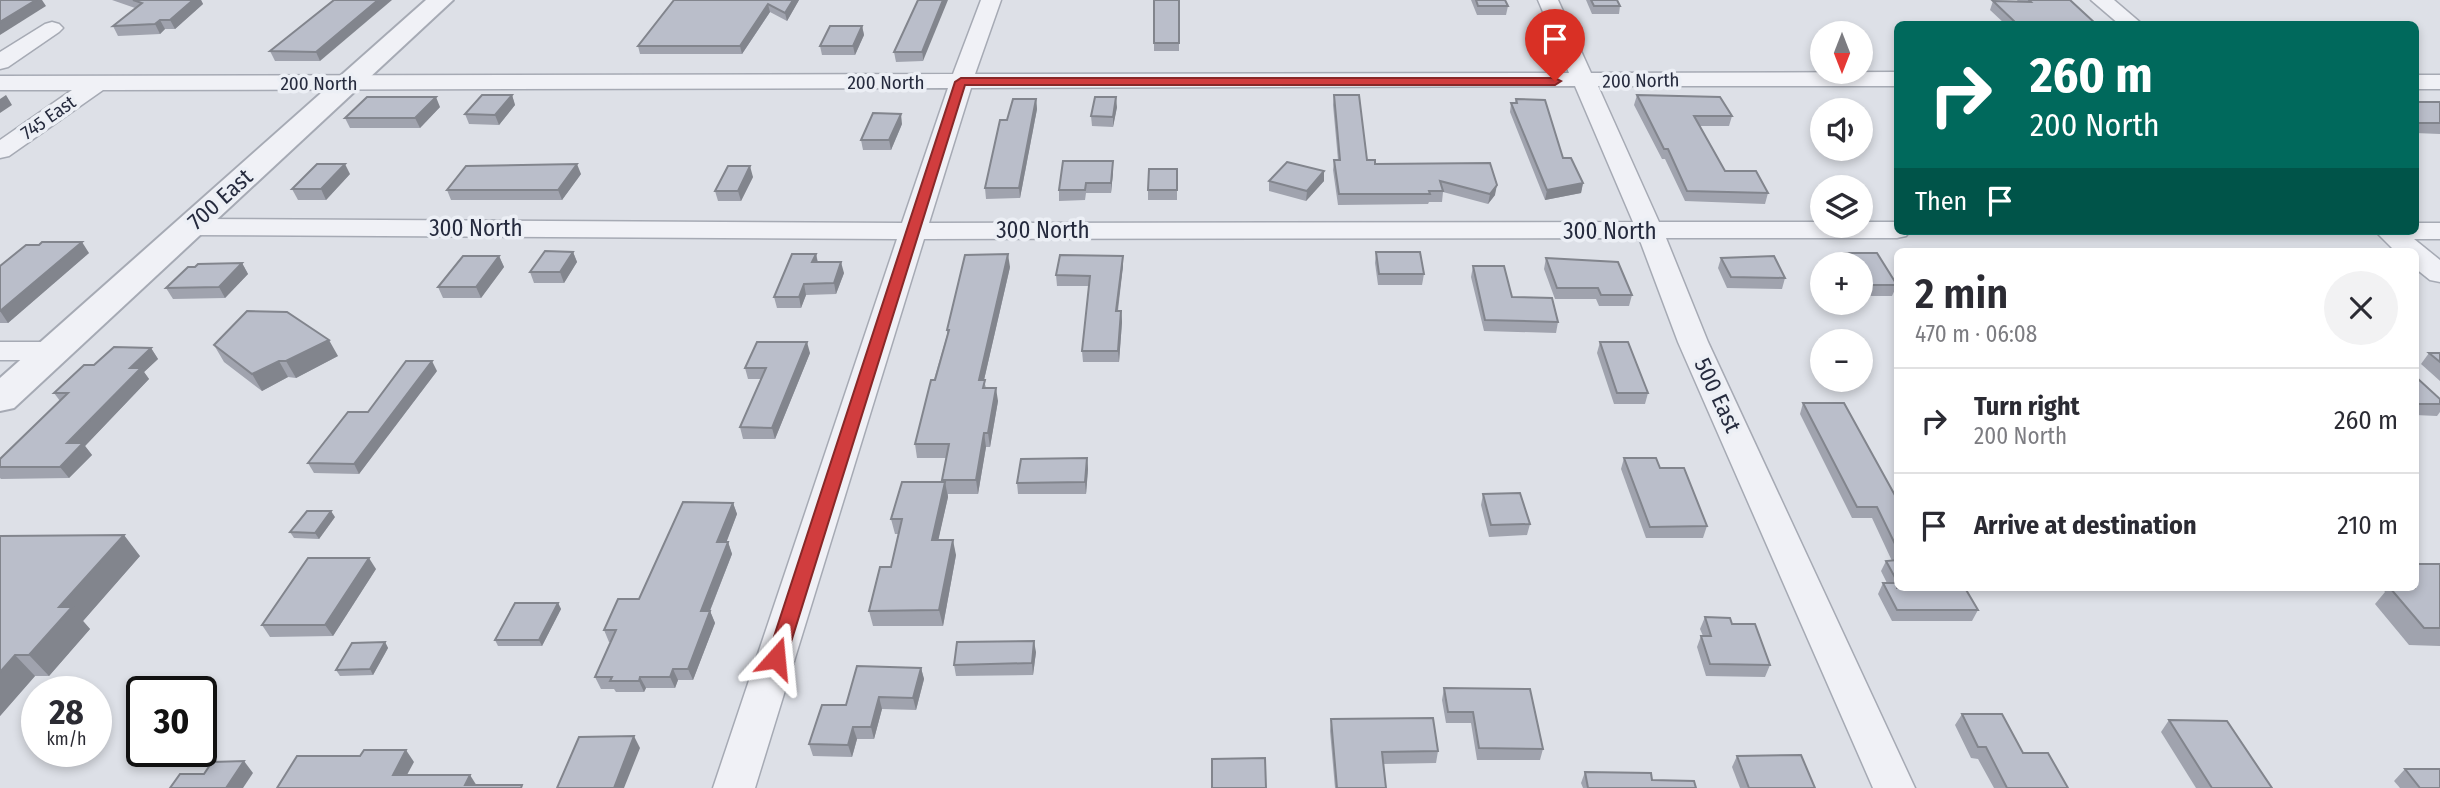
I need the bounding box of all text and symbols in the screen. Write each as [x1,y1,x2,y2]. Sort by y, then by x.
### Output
pin [1525,9,1585,81]
icon: arrive [1536,20,1574,58]
north arrow [1810,21,1872,84]
map controls [1810,21,1873,392]
text: 260 m [2030,46,2153,105]
icon: right [1915,49,2006,140]
street label: 200 North [1602,68,1680,93]
street label: 200 North [847,71,925,94]
street label: 200 North [280,72,358,95]
street label: 745 East [17,90,81,144]
button: sound [1810,98,1873,161]
text: 200 North [2030,106,2160,144]
street label: 700 East [182,162,258,235]
button: layers [1810,175,1873,238]
icon: arrive [1981,182,2019,220]
text: Then [1915,186,1967,217]
street label: 300 North [429,214,523,242]
street label: 300 North [996,216,1090,244]
street label: 300 North [1563,217,1657,245]
button: + [1810,252,1873,315]
text: 2 min [1915,269,2008,319]
button: close [2324,271,2398,345]
text: 470 m · 06:08 [1915,320,2037,348]
button: − [1810,329,1873,392]
street label: 500 East [1689,353,1748,437]
text: Turn right [1974,391,2080,422]
icon: right [1915,402,1953,440]
text: 260 m [2334,405,2398,436]
text: 200 North [1974,422,2067,450]
icon: arrive [1915,507,1953,545]
text: Arrive at destination [1974,510,2197,541]
text: 210 m [2337,510,2398,541]
position arrow [739,621,813,695]
speed limit sign: 30 [126,676,217,767]
text: 28 [49,691,84,733]
text: km/h [46,728,87,750]

